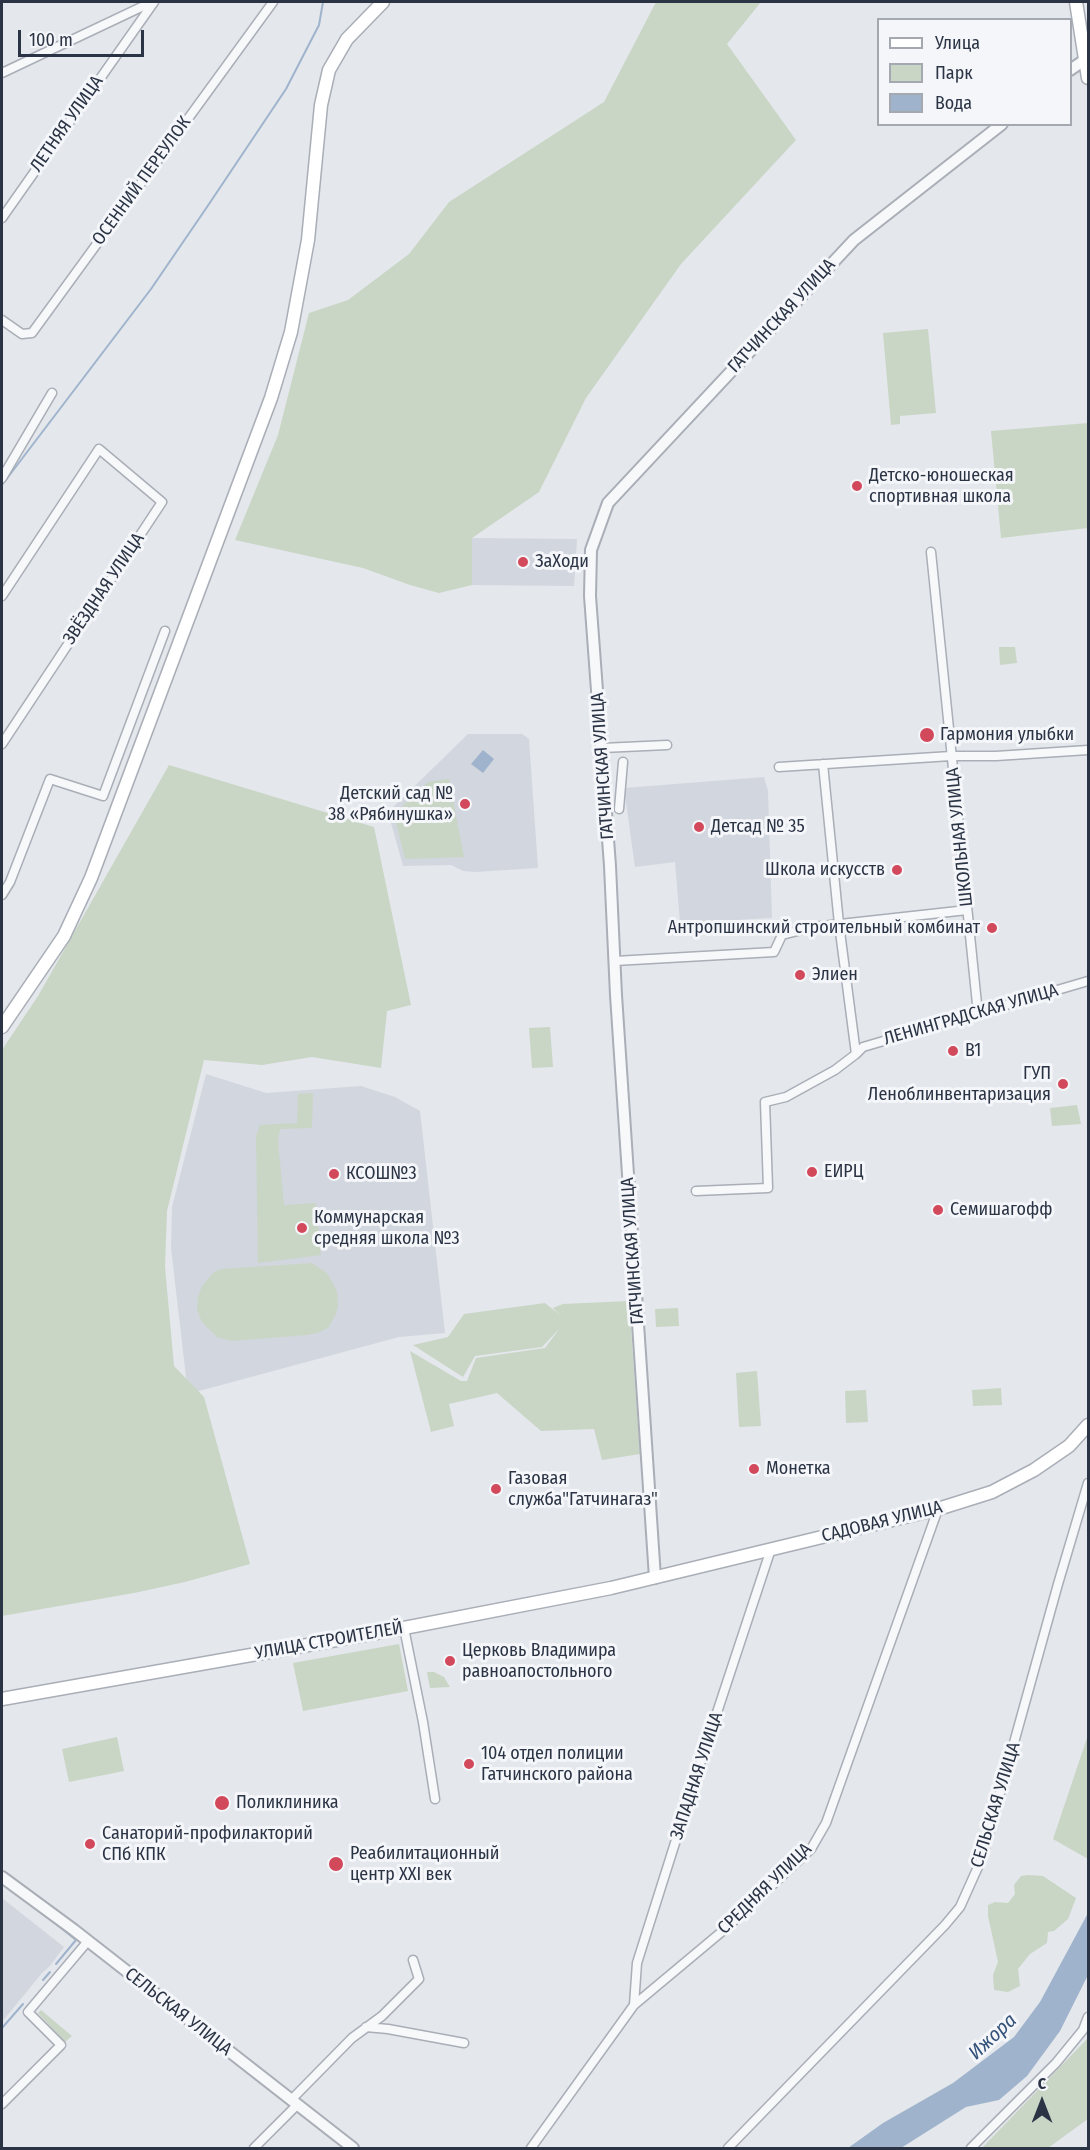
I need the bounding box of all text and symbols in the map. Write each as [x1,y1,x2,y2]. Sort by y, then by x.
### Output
scale bar [21,18,147,56]
legend [877,18,1072,126]
text: 100 m [29,29,73,51]
text: Улица [935,32,980,54]
text: Парк [935,62,973,84]
street label: ЛЕТНЯЯ УЛИЦА [26,72,108,176]
text: Вода [935,92,972,114]
street label: ОСЕННИЙ ПЕРЕУЛОК [88,112,196,250]
street label: ГАТЧИНСКАЯ УЛИЦА [724,255,840,377]
place label: Детско-юношеская спортивная школа [869,465,1014,508]
marker: Детско-юношеская спортивная школа [850,479,864,493]
street label: ЗВЁЗДНАЯ УЛИЦА [59,529,149,649]
place label: ЗаХоди [535,551,589,573]
marker: ЗаХоди [516,555,530,569]
street label: ГАТЧИНСКАЯ УЛИЦА [587,692,619,840]
place label: Гармония улыбки [940,724,1074,746]
marker: Гармония улыбки [918,726,936,744]
street label: ШКОЛЬНАЯ УЛИЦА [942,766,978,908]
place label: Детский сад № 38 «Рябинушка» [328,783,453,826]
marker: Детский сад № 38 «Рябинушка» [458,797,472,811]
place label: Детсад № 35 [711,816,805,838]
marker: Детсад № 35 [692,820,706,834]
place label: Школа искусств [765,859,885,881]
marker: Школа искусств [890,863,904,877]
place label: Антропшинский строительный комбинат [668,917,980,939]
marker: Антропшинский строительный комбинат [985,921,999,935]
place label: Элиен [812,964,858,986]
marker: Элиен [793,968,807,982]
street label: ЛЕНИНГРАДСКАЯ УЛИЦА [881,980,1061,1050]
place label: B1 [965,1040,981,1062]
marker: B1 [946,1044,960,1058]
place label: ГУП Леноблинвентаризация [868,1063,1051,1106]
marker: ГУП Леноблинвентаризация [1056,1077,1070,1091]
place label: ЕИРЦ [824,1161,864,1183]
place label: КСОШ№3 [346,1163,417,1185]
marker: ЕИРЦ [805,1165,819,1179]
marker: КСОШ№3 [327,1167,341,1181]
street label: ГАТЧИНСКАЯ УЛИЦА [617,1177,649,1325]
place label: Семишагофф [950,1199,1052,1221]
marker: Семишагофф [931,1203,945,1217]
place label: Коммунарская средняя школа №3 [314,1207,460,1250]
marker: Коммунарская средняя школа №3 [295,1221,309,1235]
place label: Монетка [766,1458,831,1480]
marker: Монетка [747,1462,761,1476]
place label: Газовая служба"Гатчинагаз" [508,1468,658,1510]
marker: Газовая служба"Гатчинагаз" [489,1482,503,1496]
street label: САДОВАЯ УЛИЦА [819,1497,945,1547]
street label: УЛИЦА СТРОИТЕЛЕЙ [253,1617,405,1665]
place label: Церковь Владимира равноапостольного [462,1640,616,1682]
marker: Церковь Владимира равноапостольного [443,1654,457,1668]
street label: ЗАПАДНАЯ УЛИЦА [666,1709,728,1843]
street label: СЕЛЬСКАЯ УЛИЦА [967,1740,1025,1870]
place label: 104 отдел полиции Гатчинского района [481,1743,633,1786]
marker: 104 отдел полиции Гатчинского района [462,1757,476,1771]
place label: Поликлиника [236,1792,339,1814]
marker: Поликлиника [213,1794,231,1812]
place label: Санаторий-профилакторий СПб КПК [102,1823,313,1866]
marker: Санаторий-профилакторий СПб КПК [83,1837,97,1851]
street label: СРЕДНЯЯ УЛИЦА [714,1839,816,1939]
place label: Реабилитационный центр ХХI век [350,1843,499,1886]
marker: Реабилитационный центр ХХI век [327,1855,345,1873]
street label: СЕЛЬСКАЯ УЛИЦА [120,1963,236,2061]
water label: Ижора [964,2009,1022,2065]
north arrow [1012,2072,1072,2132]
text: С [1038,2074,1046,2093]

